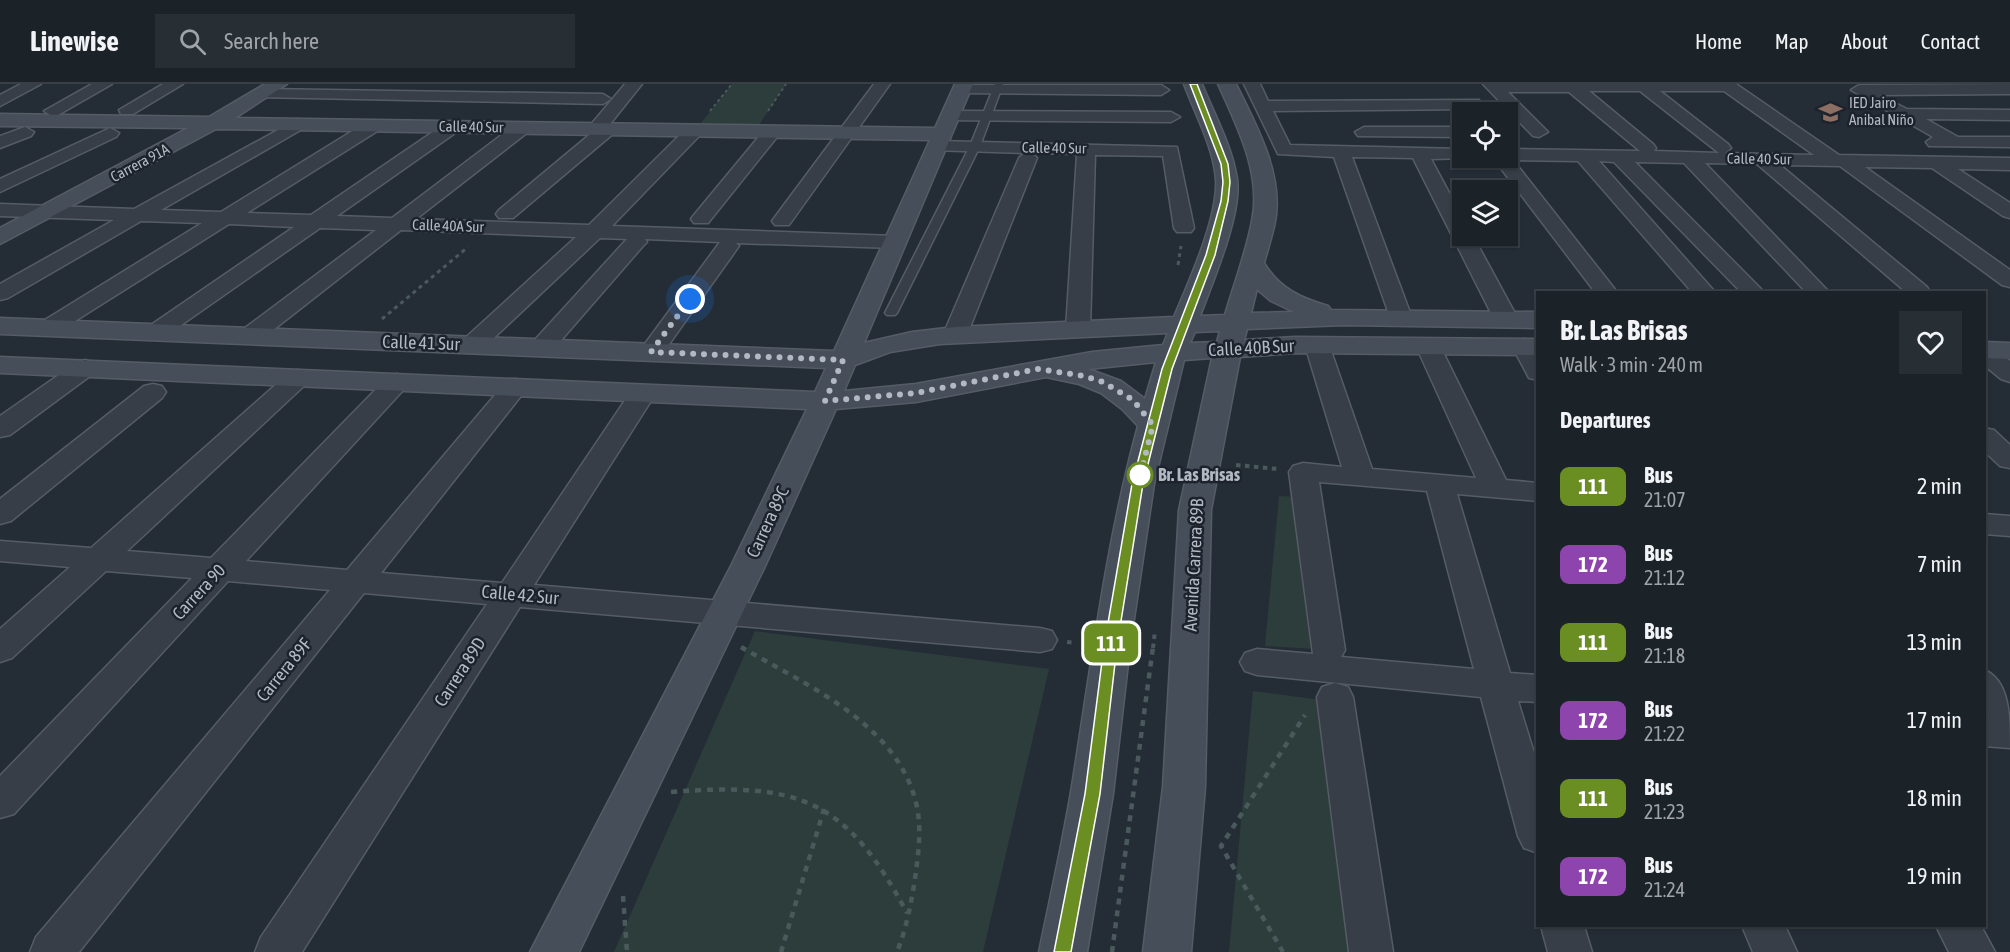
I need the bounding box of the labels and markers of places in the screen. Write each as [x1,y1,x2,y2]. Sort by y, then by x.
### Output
place label: IED Jairo Anibal Niño [1849,94,1914,128]
school or university icon: IED Jairo Anibal Niño [1818,99,1844,125]
marker: Br. Las Brisas [1127,462,1153,488]
place label: Br. Las Brisas [1158,464,1241,485]

